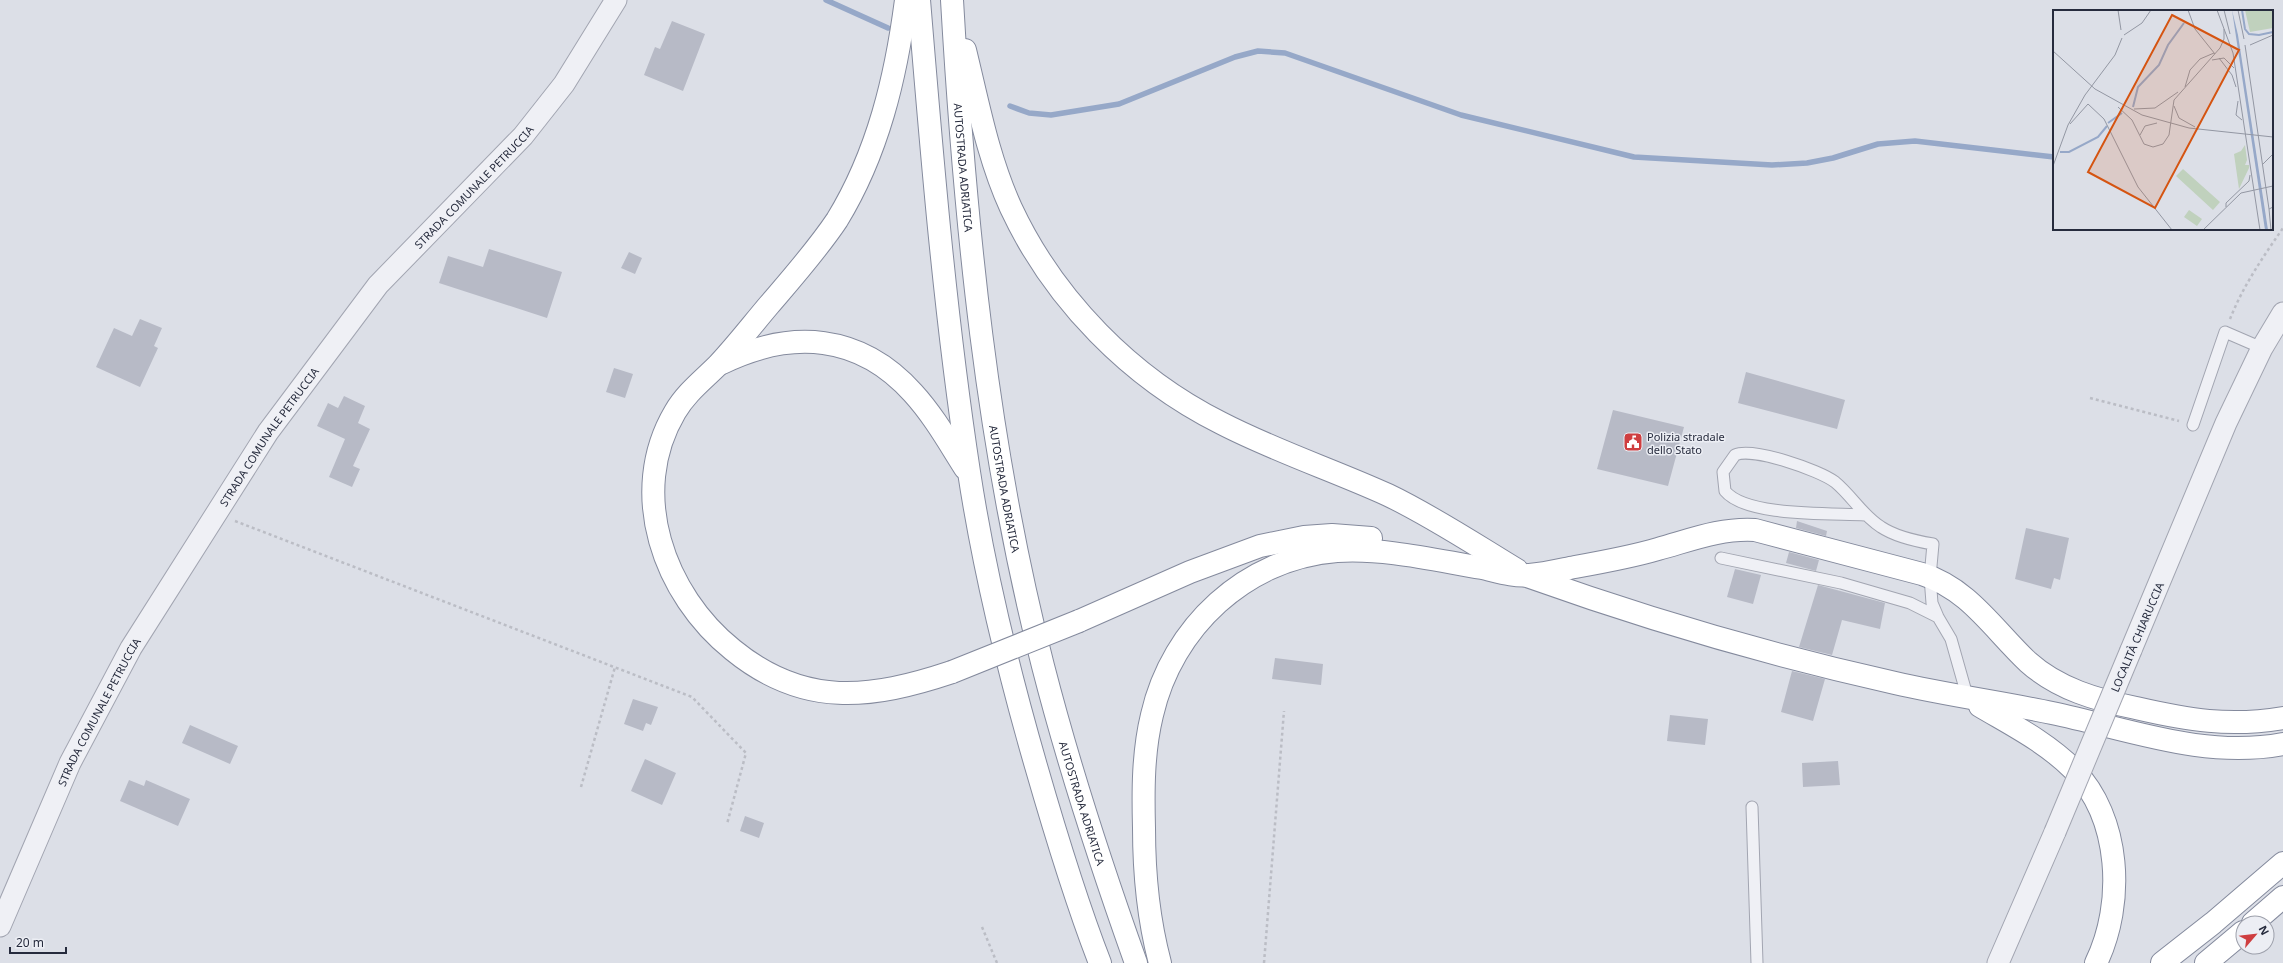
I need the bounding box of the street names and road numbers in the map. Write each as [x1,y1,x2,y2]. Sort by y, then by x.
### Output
street label: AUTOSTRADA ADRIATICA [951,103,977,234]
street label: STRADA COMUNALE PETRUCCIA [410,121,537,251]
street label: STRADA COMUNALE PETRUCCIA [216,363,322,509]
street label: AUTOSTRADA ADRIATICA [987,424,1024,555]
street label: LOCALITÀ CHIARUCCIA [2107,579,2167,694]
street label: STRADA COMUNALE PETRUCCIA [54,634,144,788]
street label: AUTOSTRADA ADRIATICA [1056,739,1109,868]

